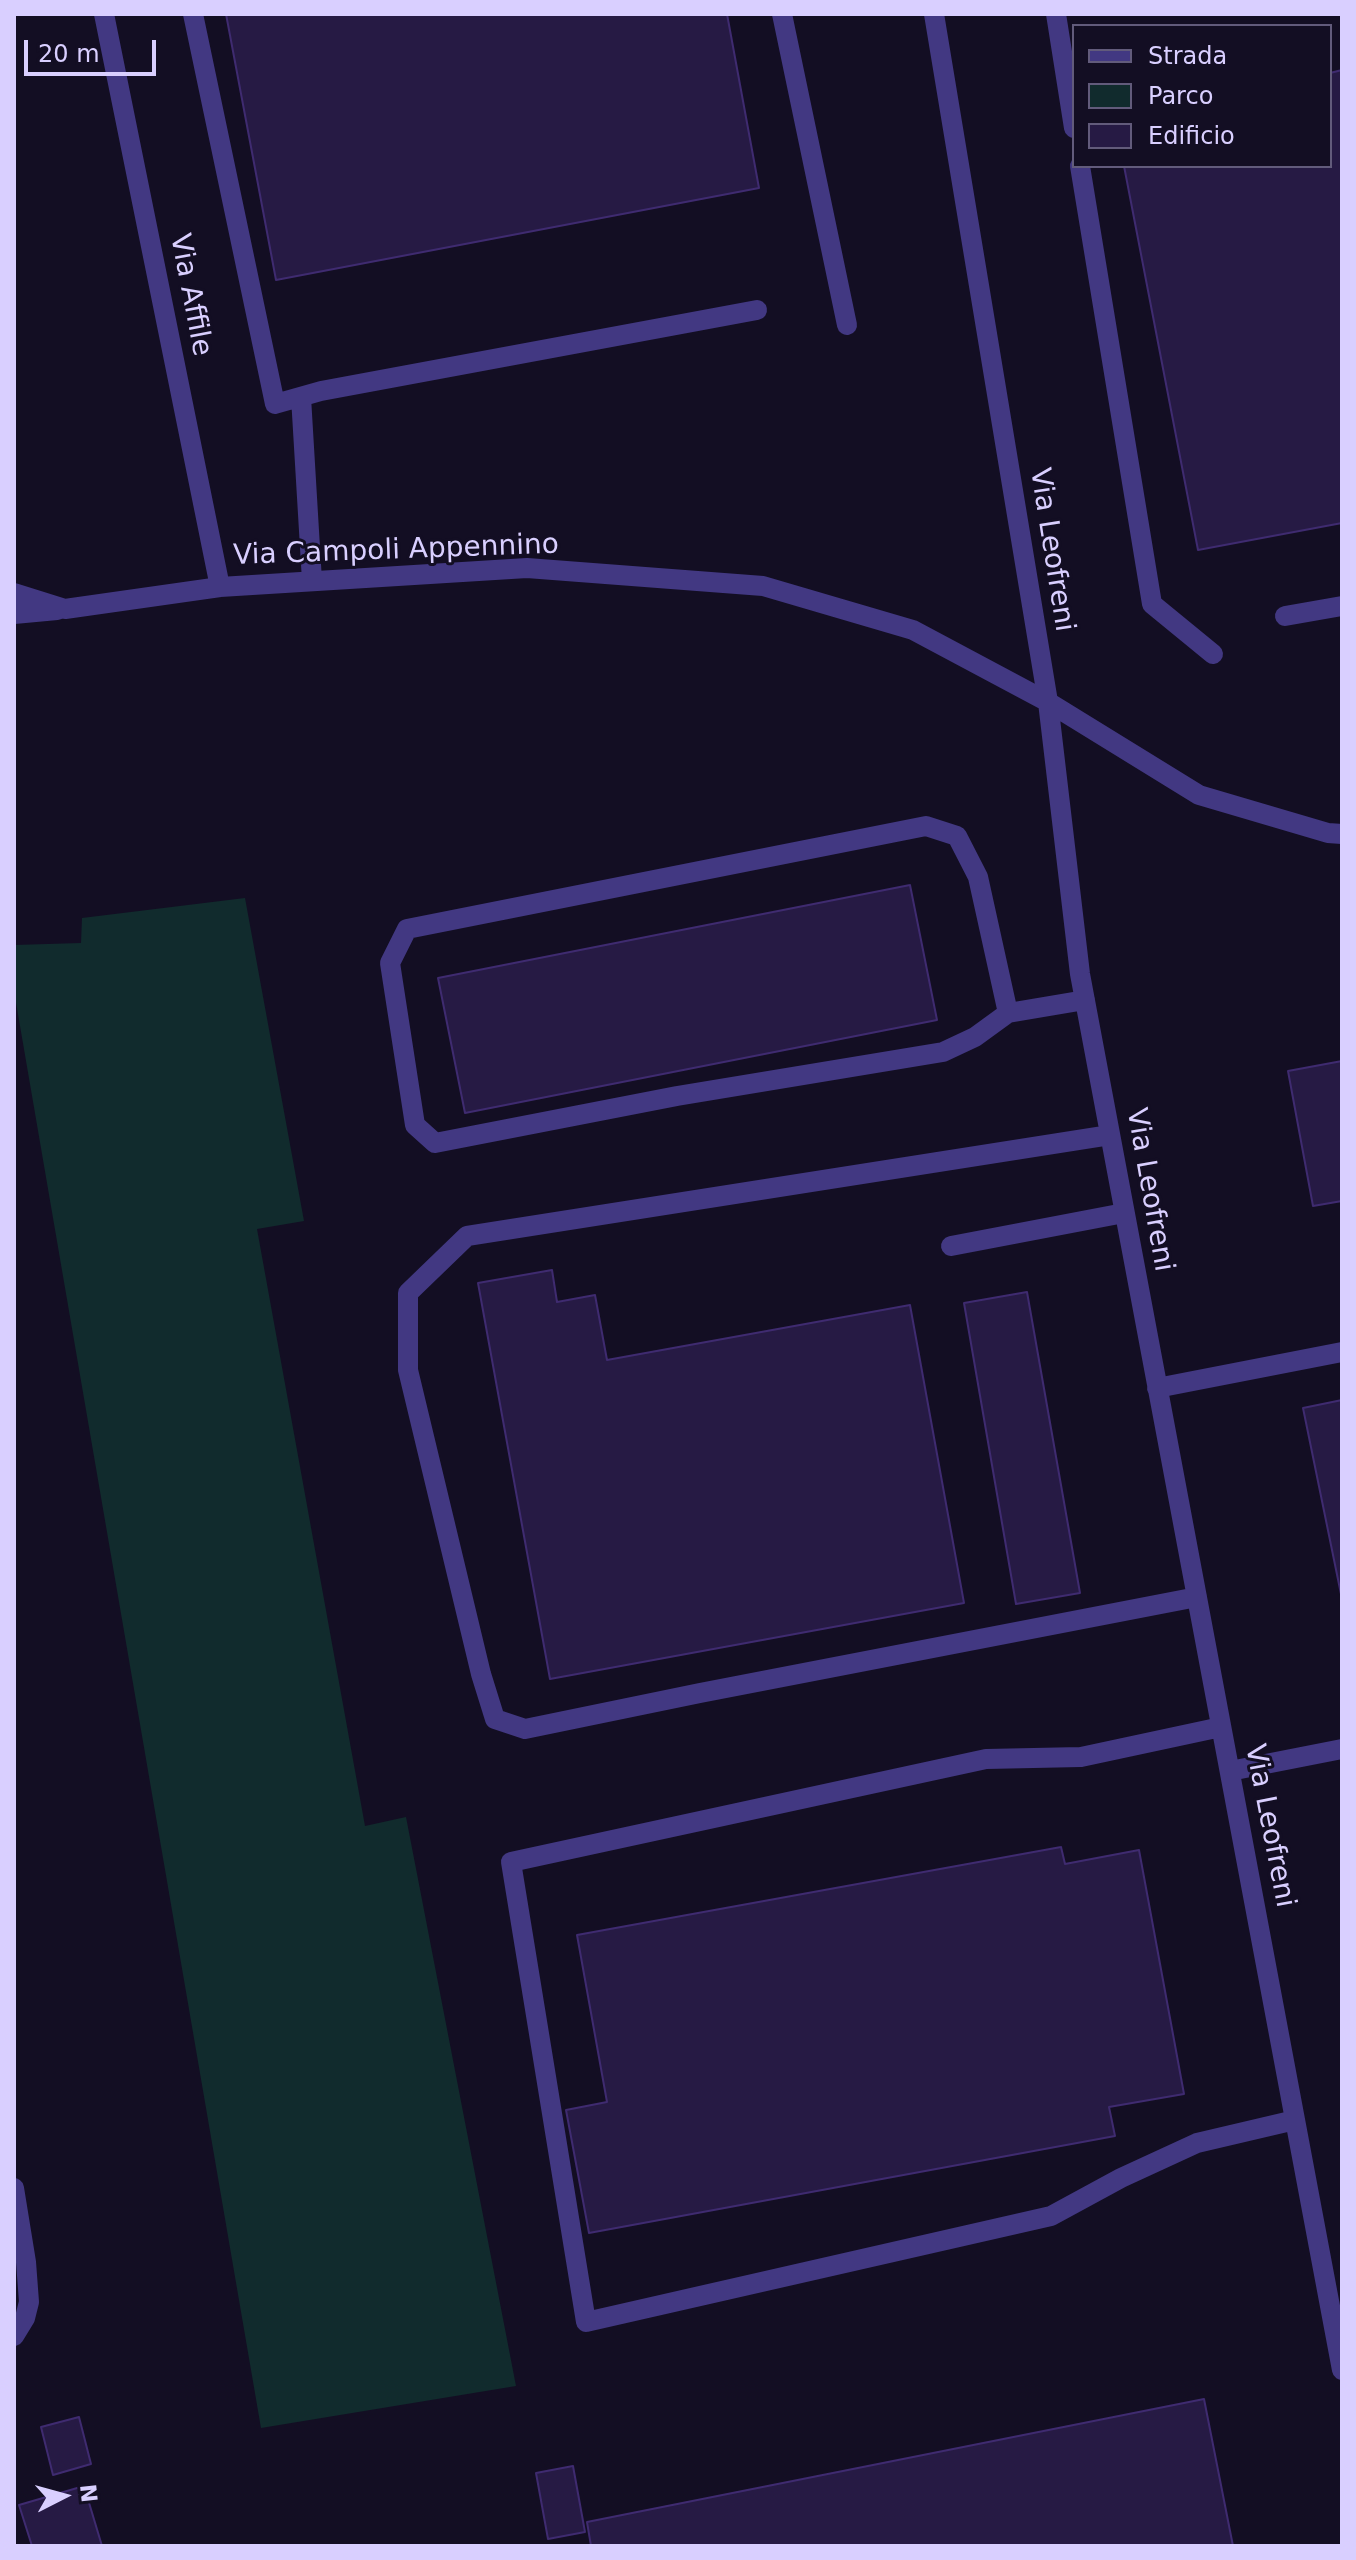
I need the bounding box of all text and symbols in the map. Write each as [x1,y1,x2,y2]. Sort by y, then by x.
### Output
scale bar [28,24,160,74]
legend [1072,24,1332,168]
text: 20 m [38,40,100,68]
text: Strada [1148,42,1227,70]
text: Parco [1148,82,1213,110]
text: Edificio [1148,122,1235,150]
street label: Via Affile [162,231,218,359]
street label: Via Leofreni [1021,466,1081,634]
street label: Via Campoli Appennino [233,529,559,573]
street label: Via Leofreni [1118,1106,1180,1274]
street label: Via Leofreni [1237,1742,1301,1910]
north arrow [24,2456,104,2536]
text: N [75,2483,102,2504]

